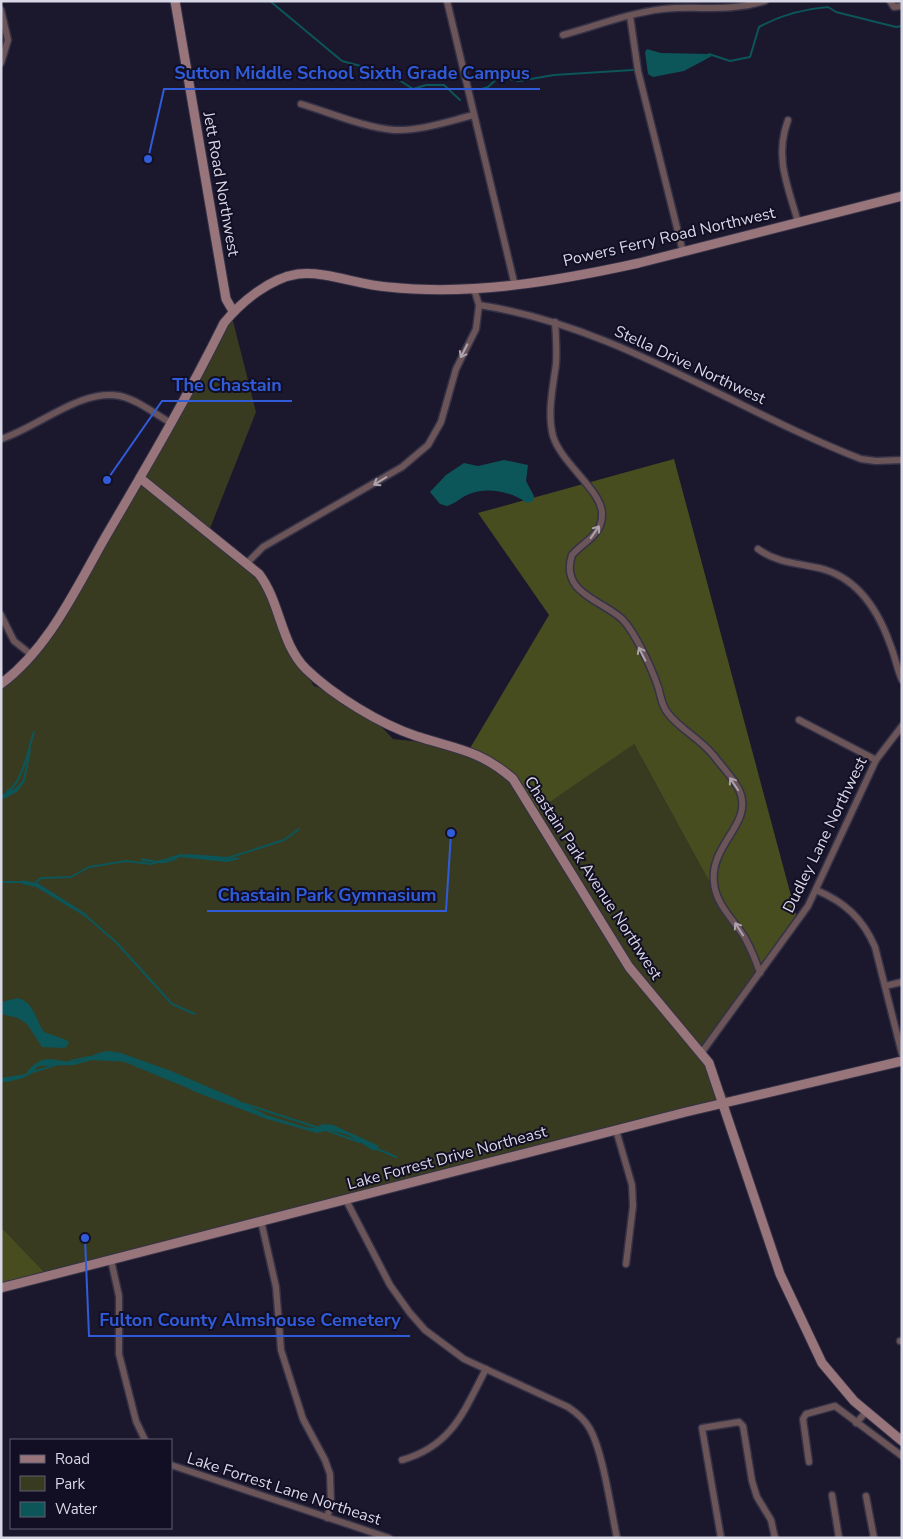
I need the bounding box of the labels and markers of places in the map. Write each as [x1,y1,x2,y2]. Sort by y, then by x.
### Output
callout: Sutton Middle School Sixth Grade Campus [164,56,540,89]
callout: The Chastain [162,368,292,401]
callout: Chastain Park Gymnasium [207,878,446,911]
callout: Fulton County Almshouse Cemetery [89,1303,410,1336]

